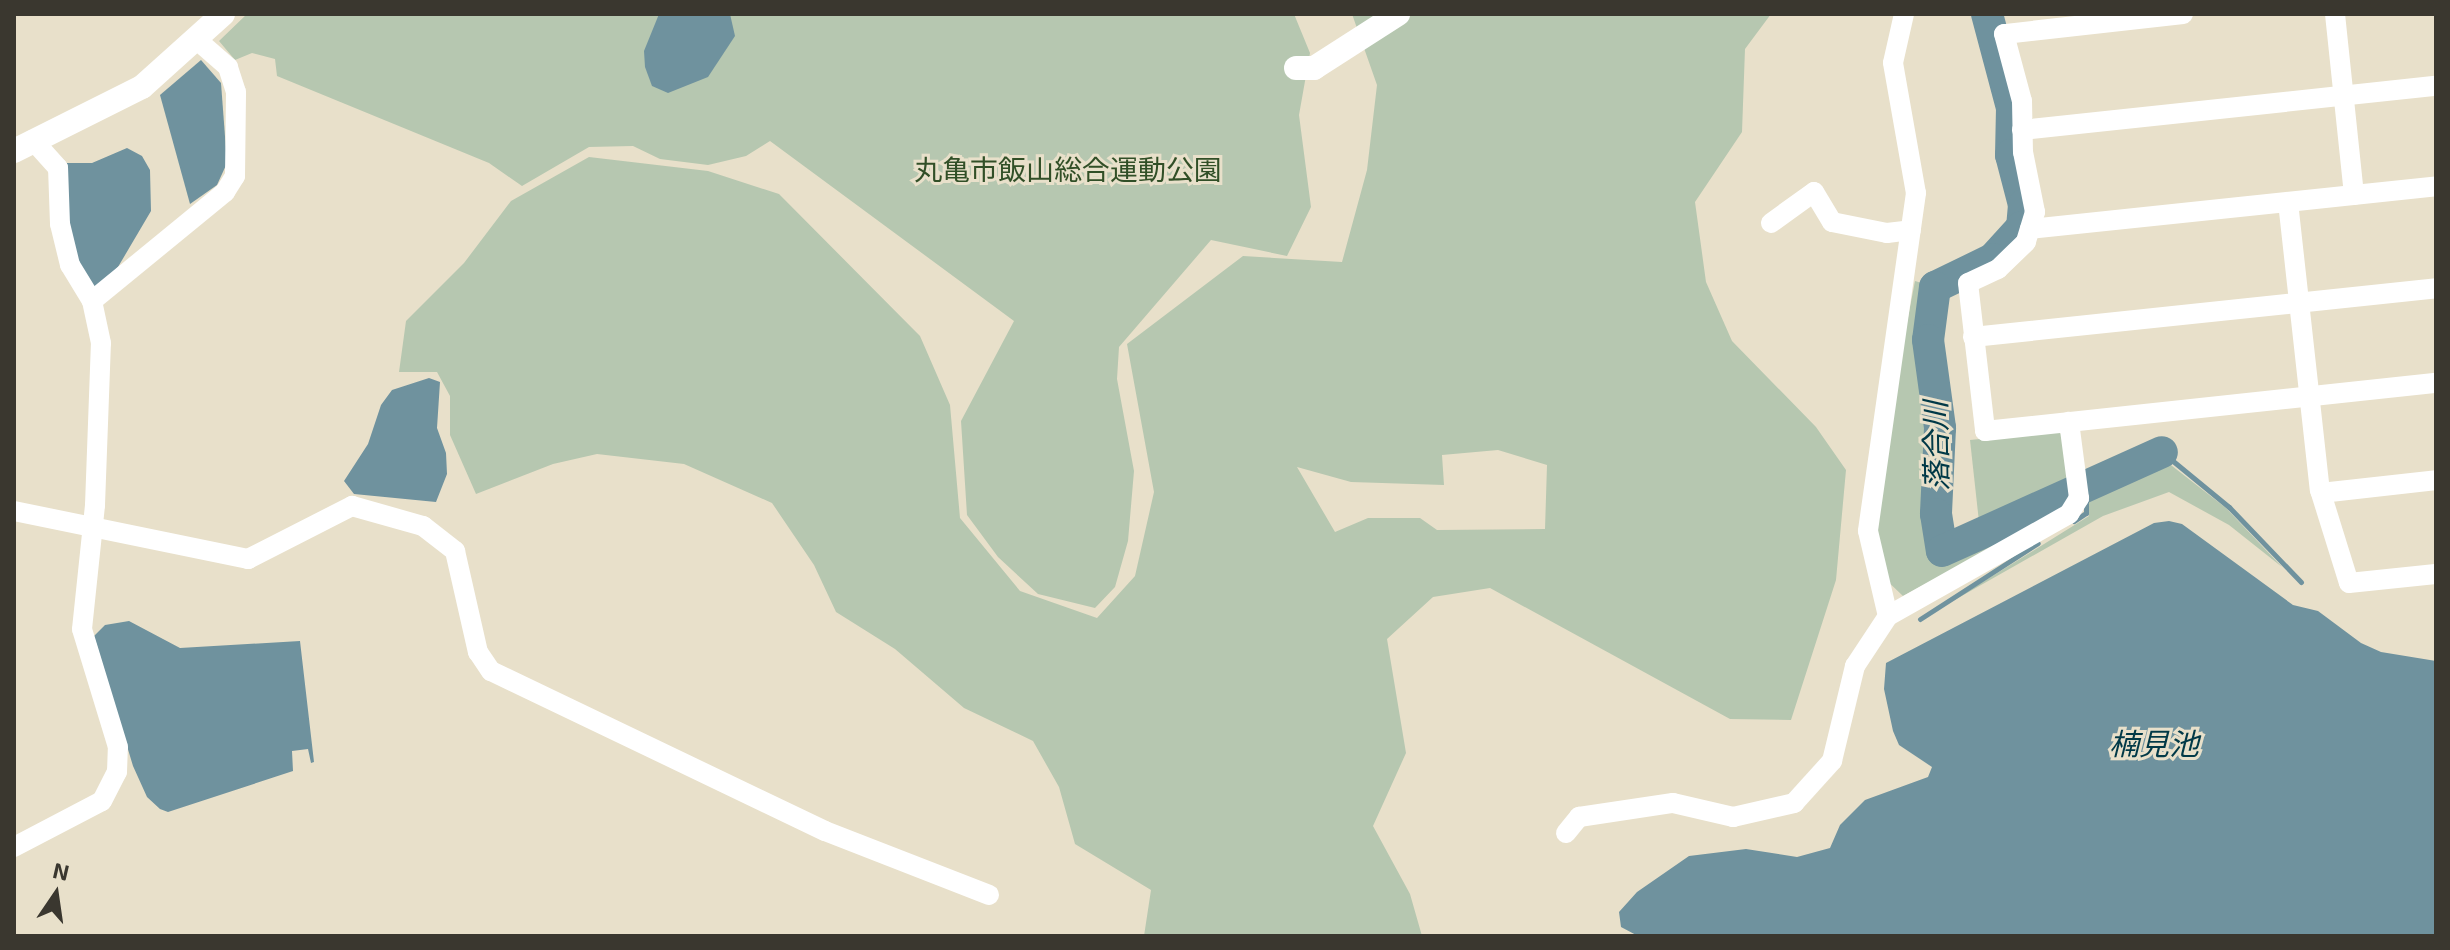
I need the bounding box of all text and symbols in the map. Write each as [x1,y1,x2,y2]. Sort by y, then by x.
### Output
park label: 丸亀市飯山総合運動公園 [914,152,1222,186]
water label: 落合川 [1916,401,1954,491]
water label: 楠見池 [2109,725,2199,761]
north arrow [16,854,96,934]
text: N [51,856,72,885]

